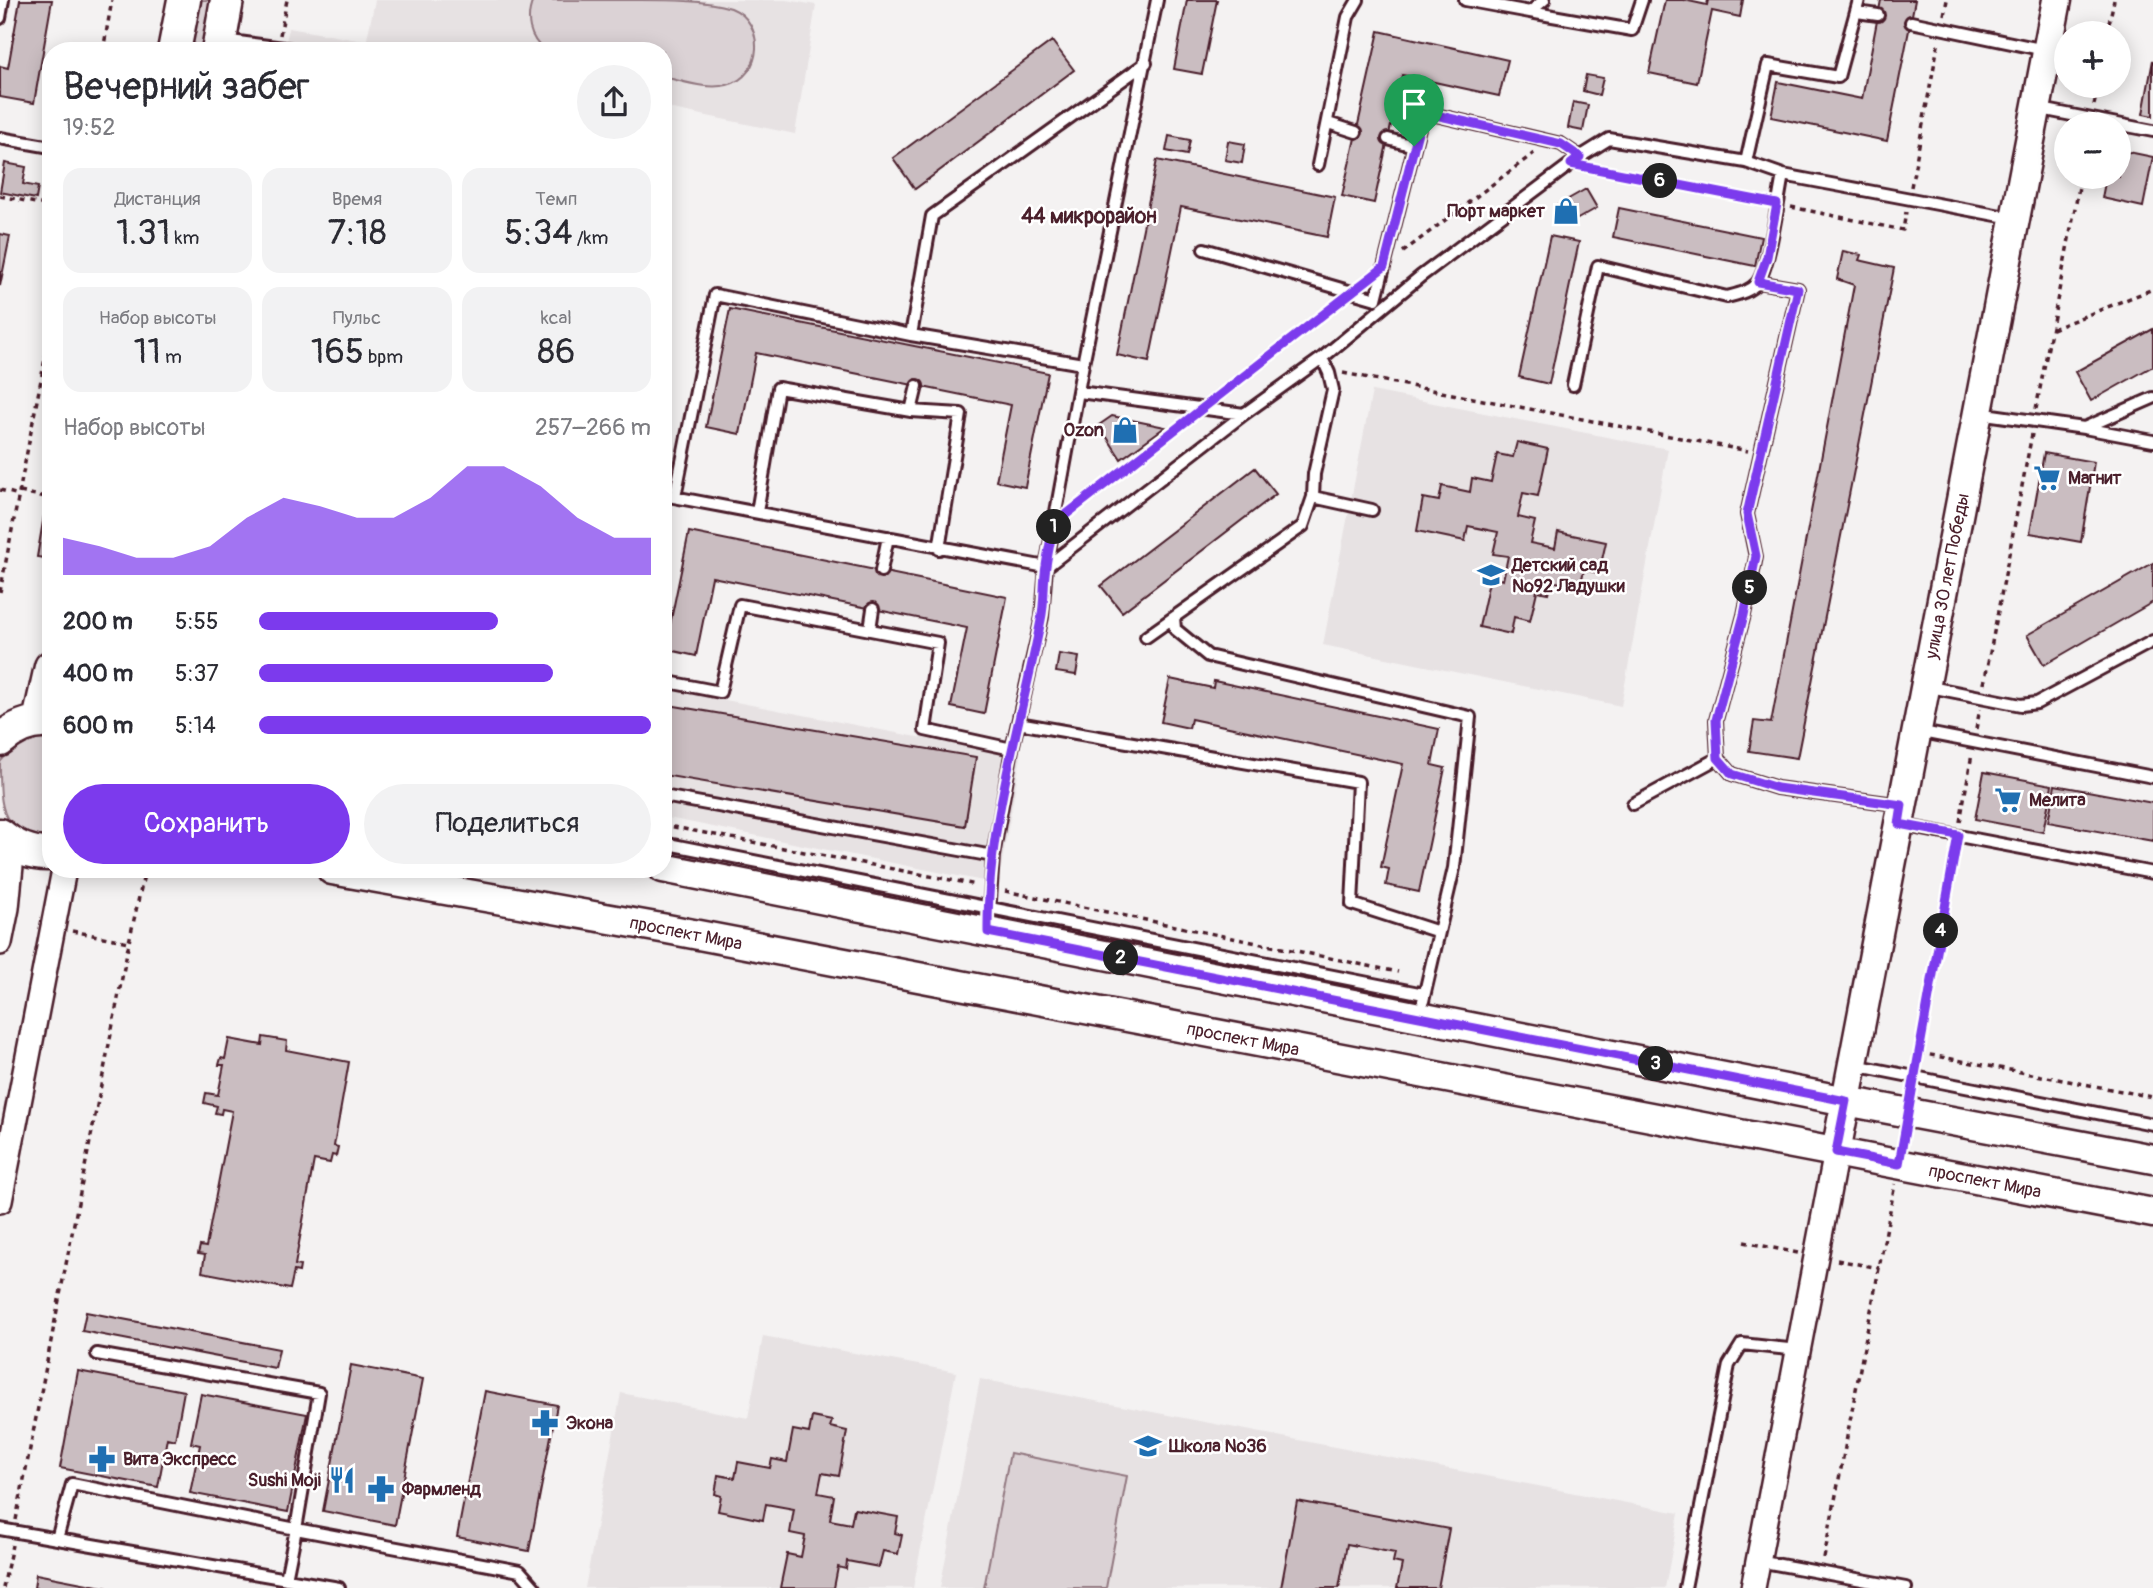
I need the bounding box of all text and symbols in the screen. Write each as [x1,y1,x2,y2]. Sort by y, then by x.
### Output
map controls [2054,21,2131,189]
button: + [2054,21,2131,98]
text: Вечерний забег [63,63,310,111]
button: share [577,65,651,139]
pin [1384,74,1444,146]
icon: arrive [1395,85,1433,123]
button: − [2054,112,2131,189]
text: 19:52 [63,113,115,142]
pin: 6 [1642,164,1678,198]
text: 6 [1654,168,1665,192]
text: Дистанция [115,187,201,211]
text: Время [332,187,382,211]
text: Темп [535,187,577,211]
shop icon: Порт маркет [1551,196,1581,226]
place label: Порт маркет [1447,200,1546,223]
district label: 44 микрорайон [1021,203,1157,230]
text: 1.31 [116,211,170,255]
text: 7:18 [327,211,387,255]
text: 5:34 [504,211,573,255]
text: km [170,226,199,250]
text: /km [573,226,608,250]
text: Набор высоты [99,306,216,330]
text: Пульс [333,306,381,330]
text: kcal [541,306,572,330]
text: 11 [133,330,161,374]
text: 165 [311,330,364,374]
text: 86 [537,330,575,374]
text: m [161,345,182,369]
text: bpm [364,345,403,369]
text: Набор высоты [63,413,205,442]
text: 257–266 m [535,413,651,442]
shop icon: Ozon [1110,415,1140,445]
place label: Ozon [1064,419,1104,442]
supermarket icon: Магнит [2032,463,2062,493]
place label: Магнит [2068,467,2122,490]
street label: улица 30 лет Победы [1920,491,1975,662]
pin: 1 [1036,510,1072,544]
text: 1 [1050,514,1057,538]
place label: Детский сад №92 Ладушки [1511,554,1625,598]
school or university icon: Детский сад №92 Ладушки [1476,560,1506,590]
pin: 5 [1732,570,1768,606]
text: 5 [1744,575,1755,599]
text: 200 m [63,607,133,636]
text: 5:55 [175,607,219,636]
text: 400 m [63,659,133,688]
text: 5:37 [175,659,219,688]
text: 600 m [63,711,133,740]
text: 5:14 [175,711,216,740]
button: Сохранить [63,784,350,864]
button: Поделиться [364,784,651,864]
supermarket icon: Мелита [1993,785,2023,815]
place label: Мелита [2029,789,2086,812]
street label: проспект Мира [627,911,744,956]
pin: 4 [1924,914,1958,948]
text: 4 [1935,918,1946,942]
pin: 2 [1104,940,1138,976]
text: 2 [1115,945,1126,969]
street label: проспект Мира [1184,1017,1301,1062]
pin: 3 [1638,1046,1674,1082]
text: 3 [1650,1051,1661,1075]
street label: проспект Мира [1926,1159,2043,1204]
pharmacy icon: Экона [530,1408,560,1438]
place label: Экона [566,1412,614,1435]
school or university icon: Школа №36 [1133,1431,1163,1461]
place label: Школа №36 [1168,1435,1267,1458]
pharmacy icon: Вита Экспресс [87,1444,117,1474]
place label: Вита Экспресс [123,1448,237,1471]
restaurant icon: Sushi Moji [327,1465,357,1495]
place label: Sushi Moji [248,1469,321,1492]
pharmacy icon: Фармленд [366,1474,396,1504]
place label: Фармленд [401,1478,481,1501]

